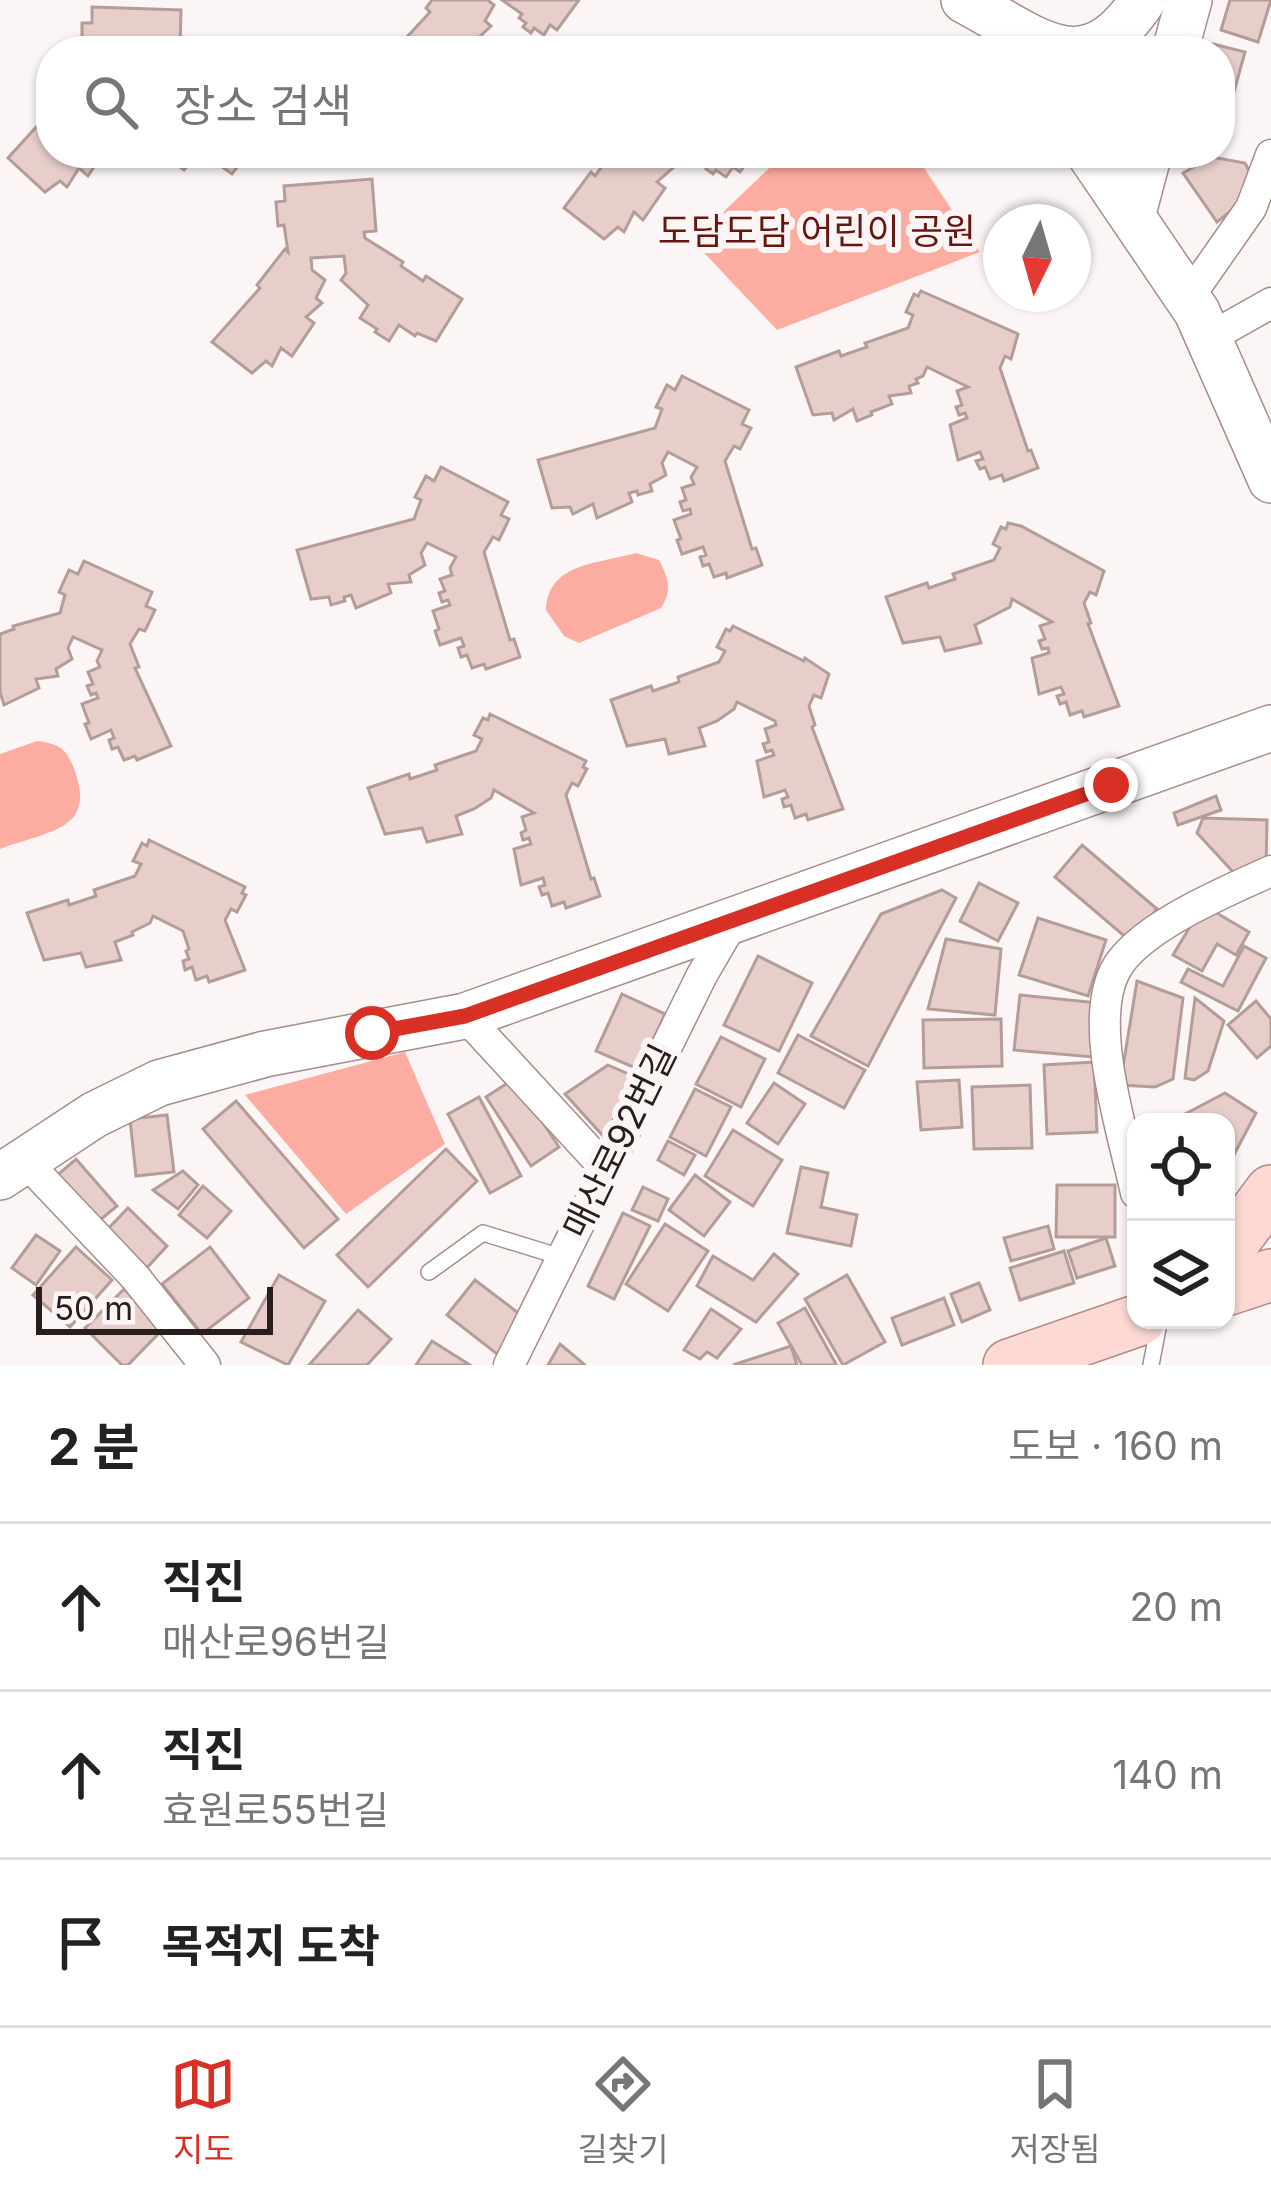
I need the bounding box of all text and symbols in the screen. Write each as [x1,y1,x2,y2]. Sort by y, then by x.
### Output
search box [36,36,1235,168]
icon: search [78,69,144,135]
text: 장소 검색 [174,78,352,133]
north arrow [983,204,1091,312]
park label: 도담도담 어린이 공원 [658,209,976,253]
route end [1084,758,1138,812]
route start [345,1006,399,1060]
street label: 매산로92번길 [553,1037,685,1245]
map controls [1127,1113,1235,1329]
button: locate [1127,1113,1235,1221]
button: layers [1127,1221,1235,1329]
scale bar [36,1281,273,1334]
text: 50 m [54,1288,133,1328]
text: 2 분 [48,1416,139,1477]
text: 도보 · 160 m [1008,1422,1223,1469]
text: 직진 [162,1554,245,1609]
icon: ahead [48,1574,114,1640]
text: 20 m [1129,1583,1223,1630]
text: 매산로96번길 [162,1618,390,1665]
text: 직진 [162,1722,245,1777]
icon: ahead [48,1742,114,1808]
text: 140 m [1112,1751,1223,1798]
text: 효원로55번길 [162,1786,389,1833]
icon: arrive [48,1910,114,1976]
text: 목적지 도착 [162,1918,380,1973]
tab: 지도 [170,2051,236,2171]
tab: 길찾기 [577,2051,669,2171]
tab: 저장됨 [1009,2051,1101,2171]

